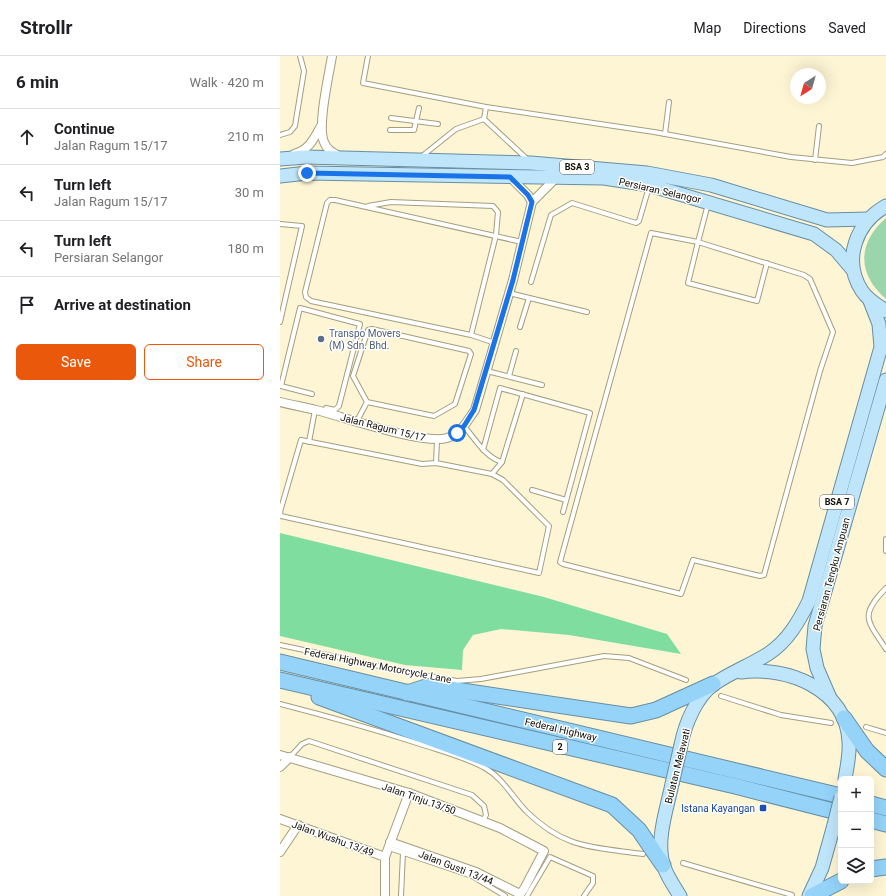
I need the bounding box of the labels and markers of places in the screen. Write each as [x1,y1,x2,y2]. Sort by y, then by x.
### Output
place label: Transpo Movers (M) Sdn. Bhd. [329,328,401,352]
marker: Transpo Movers (M) Sdn. Bhd. [316,334,326,344]
place label: Istana Kayangan [681,803,755,814]
marker: Istana Kayangan [758,803,768,813]

